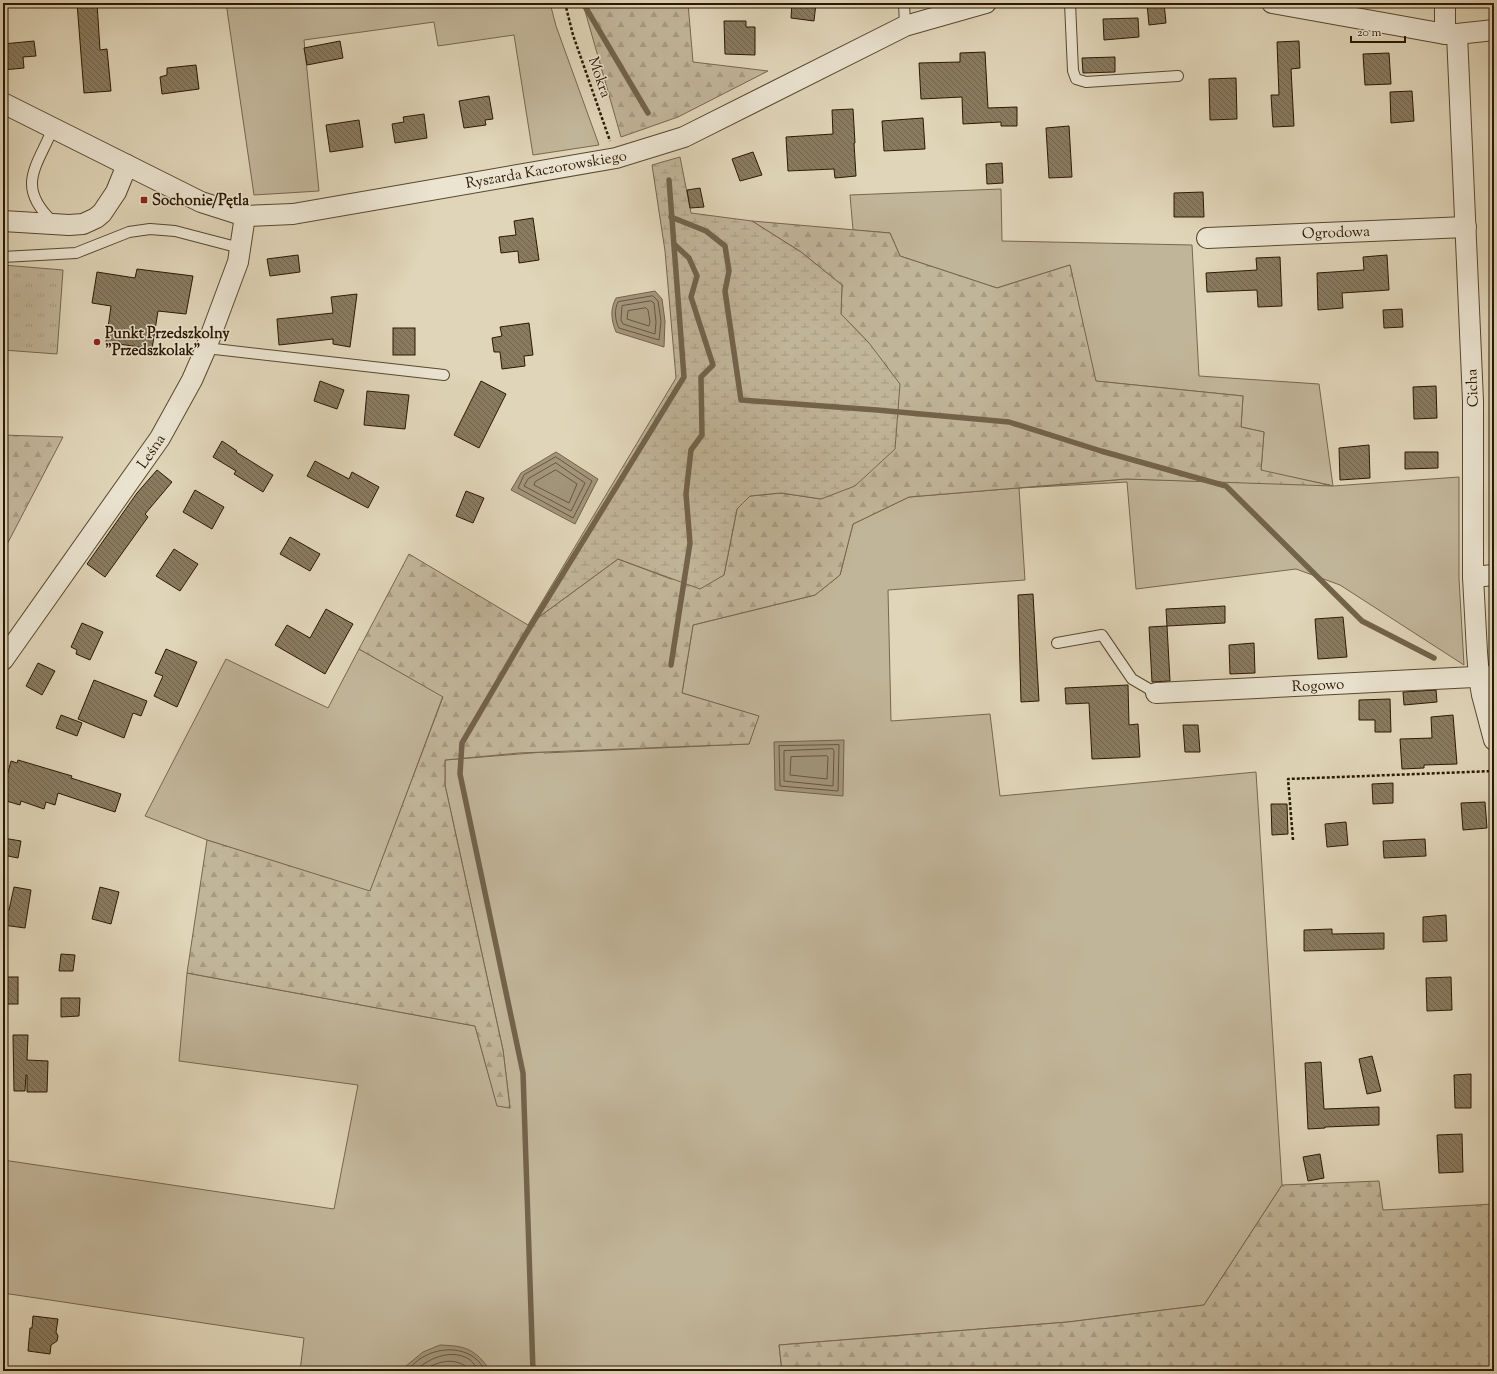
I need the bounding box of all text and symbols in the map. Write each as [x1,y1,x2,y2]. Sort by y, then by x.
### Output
scale bar [1351,18,1405,44]
text: 20 m [1357,24,1382,42]
street label: Mokra [582,54,615,101]
street label: Ryszarda Kaczorowskiego [464,146,629,195]
place label: Sochonie/Pętla [152,191,249,212]
marker: Sochonie/Pętla [139,195,149,205]
street label: Ogrodowa [1302,222,1371,245]
place label: Punkt Przedszkolny "Przedszkolak" [105,324,230,362]
marker: Punkt Przedszkolny "Przedszkolak" [92,337,102,347]
street label: Cicha [1462,368,1485,408]
street label: Leśna [133,430,172,473]
street label: Rogowo [1291,675,1345,698]

